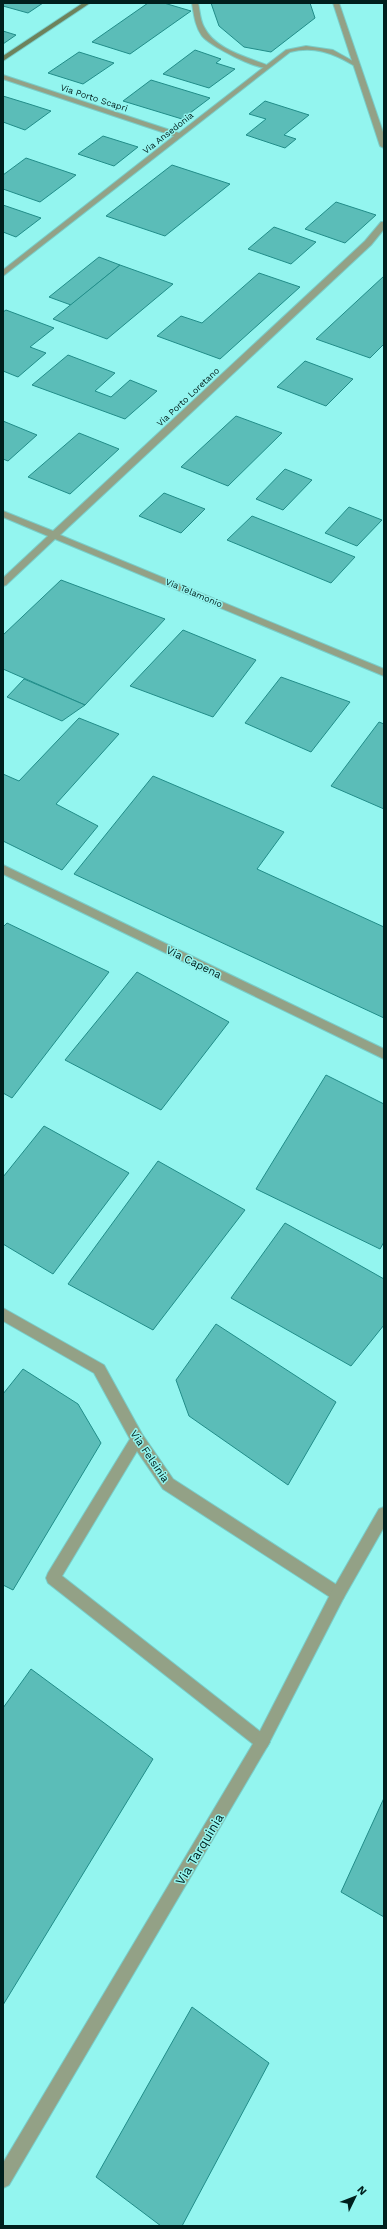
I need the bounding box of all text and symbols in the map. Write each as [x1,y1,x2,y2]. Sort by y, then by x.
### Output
street label: Via Porto Scapri [59,82,129,114]
street label: Via Ansedonia [141,110,195,156]
street label: Via Porto Loretano [155,365,221,429]
street label: Via Telamonio [164,577,224,609]
street label: Via Capena [164,943,224,981]
street label: Via Felsinia [127,1428,172,1485]
street label: Via Tarquinia [172,1810,227,1888]
north arrow [335,2177,375,2217]
text: N [354,2183,369,2198]

